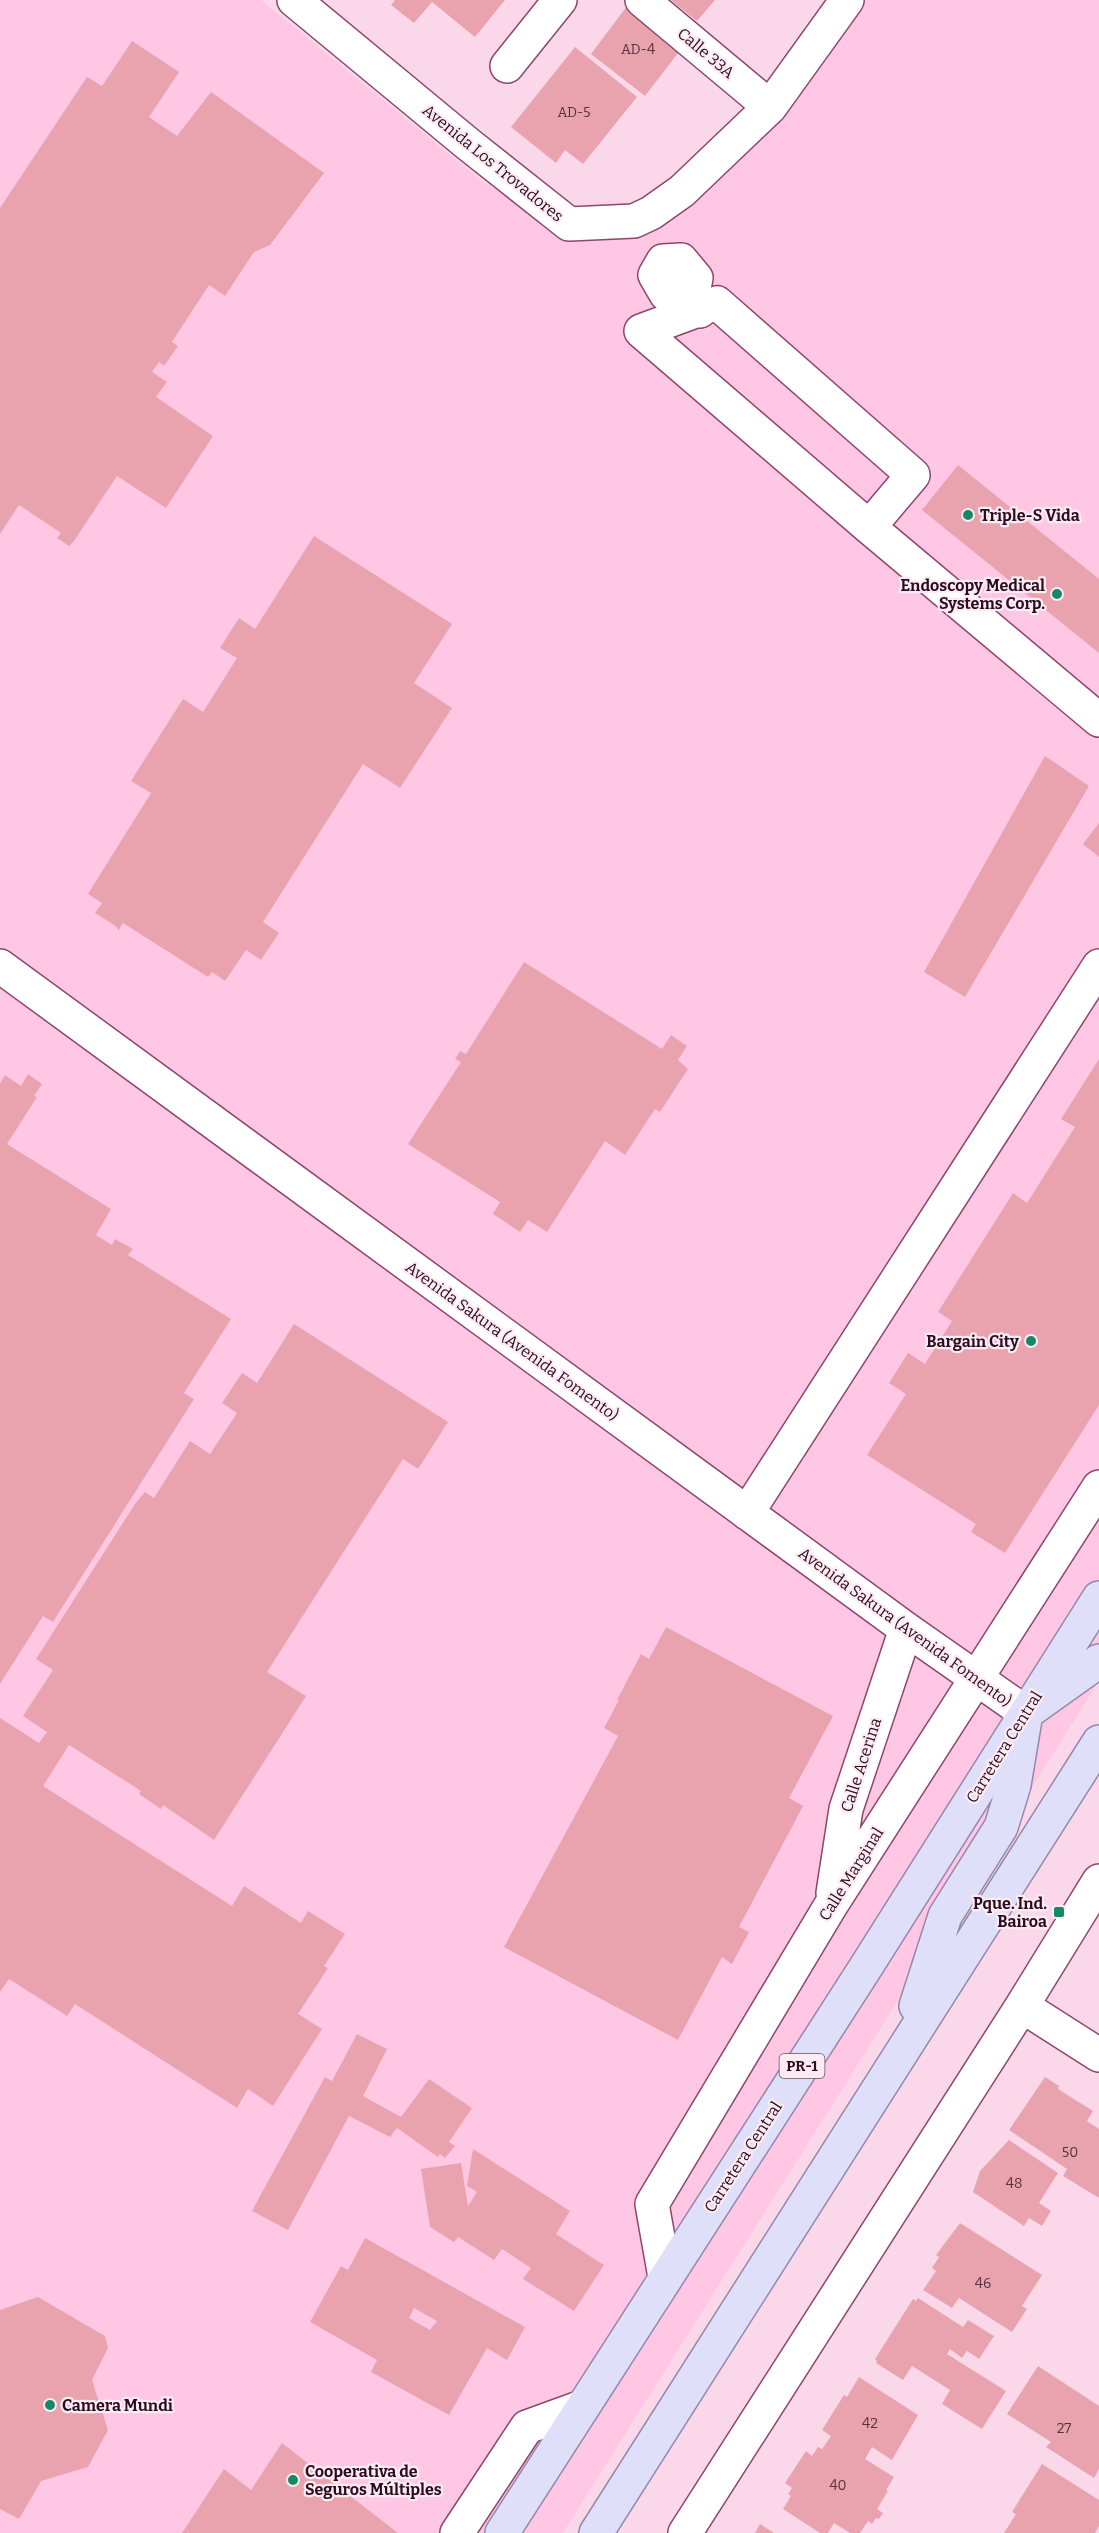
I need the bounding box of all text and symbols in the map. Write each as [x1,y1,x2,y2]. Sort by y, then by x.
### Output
street label: Calle 33A [674,24,739,83]
house number: AD-4 [621,41,655,58]
street label: Avenida Los Trovadores [419,100,567,226]
house number: AD-5 [558,104,590,121]
place label: Triple-S Vida [980,506,1080,525]
marker: Triple-S Vida [961,508,975,522]
place label: Endoscopy Medical Systems Corp. [901,576,1045,613]
marker: Endoscopy Medical Systems Corp. [1050,587,1064,601]
street label: Avenida Sakura (Avenida Fomento) [402,1257,622,1425]
place label: Bargain City [926,1332,1019,1351]
marker: Bargain City [1024,1334,1038,1348]
street label: Avenida Sakura (Avenida Fomento) [795,1543,1015,1711]
street label: Carretera Central [962,1687,1046,1806]
street label: Calle Acerina [837,1715,885,1815]
street label: Calle Marginal [815,1824,887,1924]
place label: Pque. Ind. Bairoa [973,1894,1047,1931]
marker: Pque. Ind. Bairoa [1052,1905,1066,1919]
road number: PR-1 [780,2054,824,2078]
street label: Carretera Central [700,2098,786,2216]
house number: 50 [1062,2144,1078,2161]
house number: 48 [1006,2175,1022,2192]
house number: 46 [975,2275,991,2292]
place label: Camera Mundi [62,2396,173,2415]
marker: Camera Mundi [43,2398,57,2412]
house number: 42 [862,2415,878,2432]
house number: 27 [1057,2420,1071,2437]
place label: Cooperativa de Seguros Múltiples [305,2462,442,2499]
marker: Cooperativa de Seguros Múltiples [286,2473,300,2487]
house number: 40 [829,2477,847,2494]

